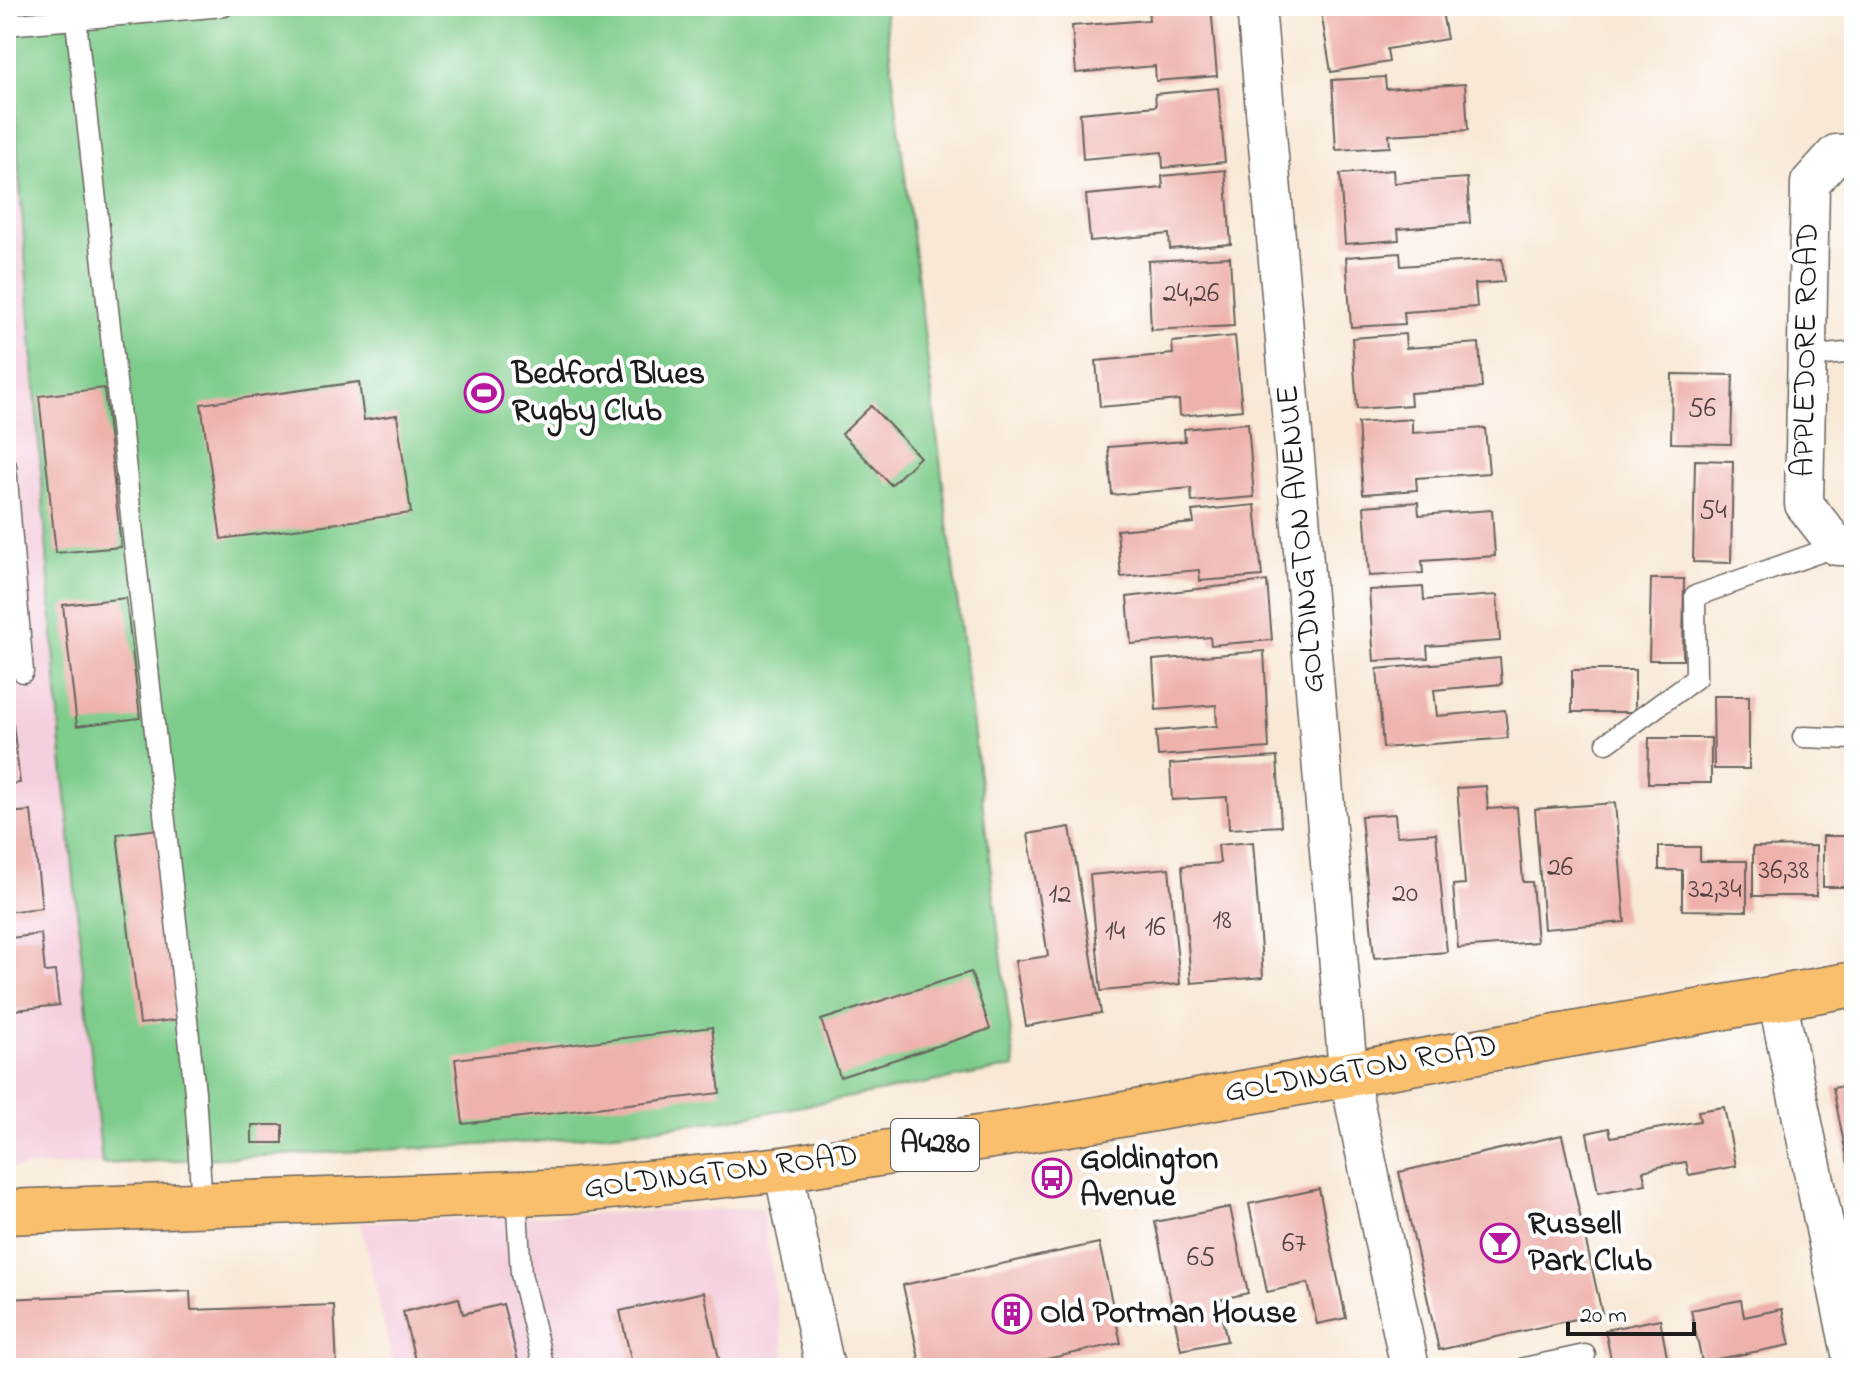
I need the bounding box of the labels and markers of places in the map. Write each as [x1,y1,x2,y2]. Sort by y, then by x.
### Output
place label: Bedford Blues Rugby Club [510,352,705,437]
sports icon: Bedford Blues Rugby Club [463,372,505,414]
place label: Goldington Avenue [1080,1137,1218,1221]
bus stop icon: Goldington Avenue [1031,1157,1073,1199]
place label: Russell Park Club [1528,1202,1652,1286]
bar icon: Russell Park Club [1479,1222,1521,1264]
place label: Old Portman House [1040,1291,1298,1338]
building icon: Old Portman House [991,1293,1033,1335]

